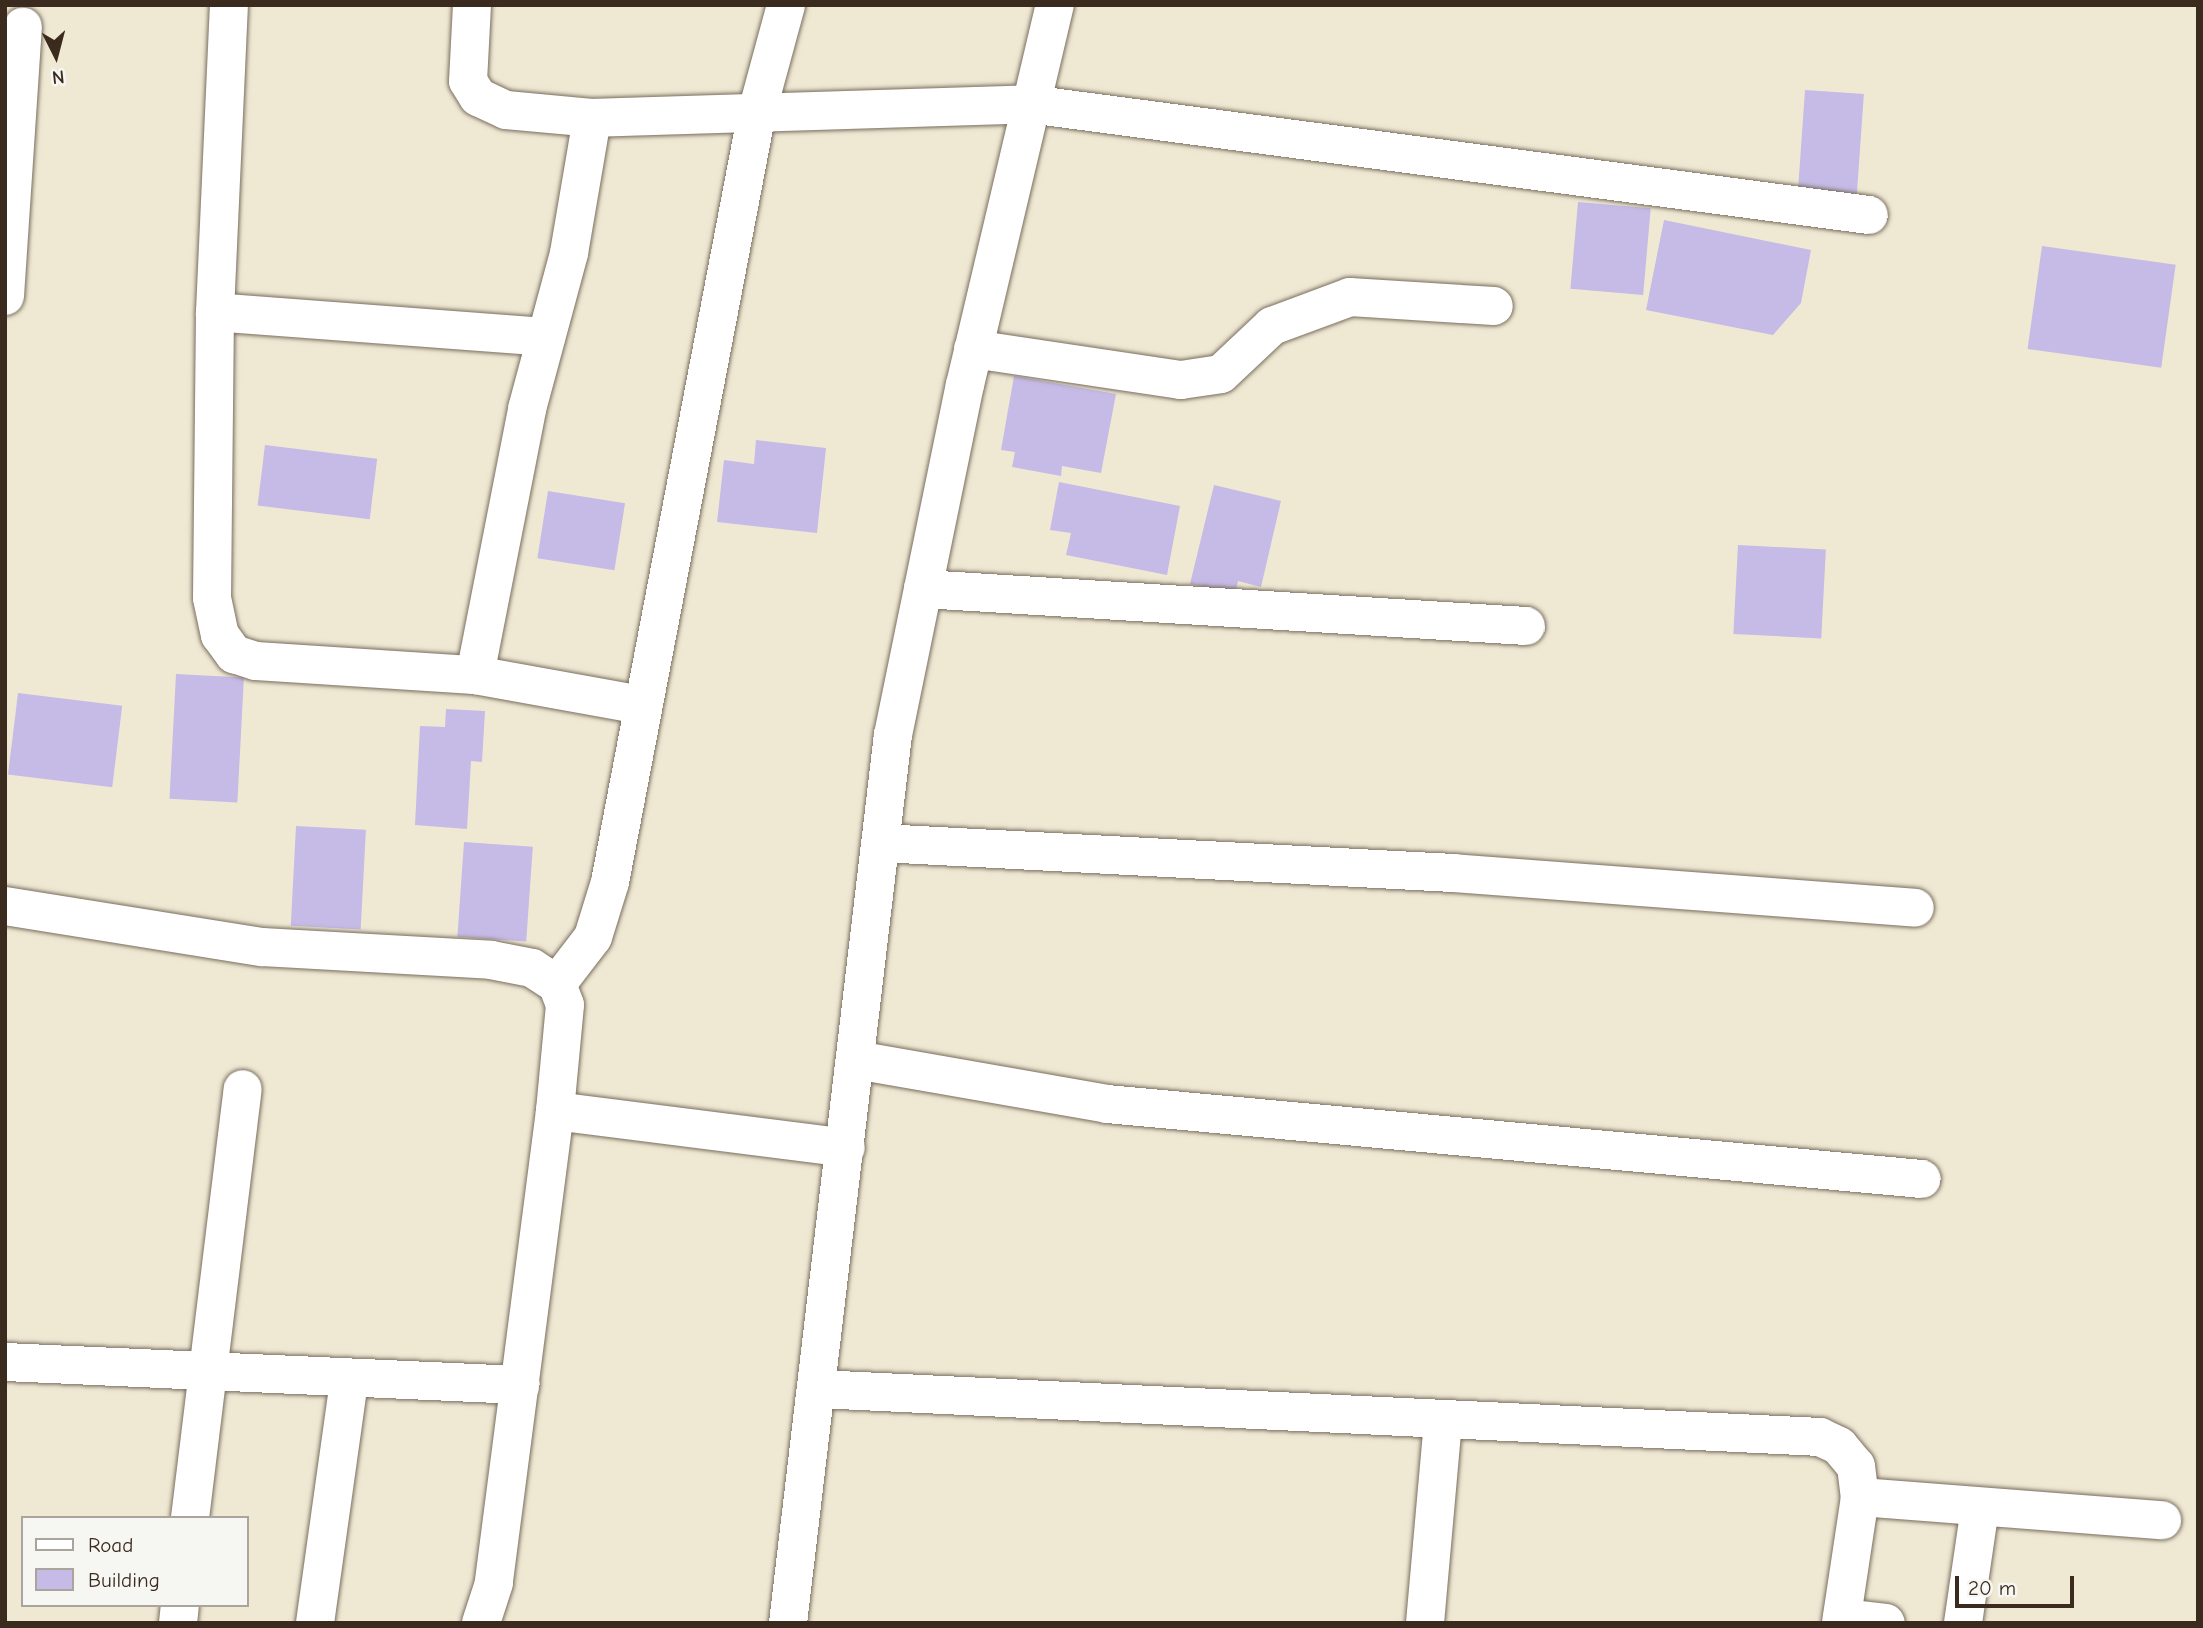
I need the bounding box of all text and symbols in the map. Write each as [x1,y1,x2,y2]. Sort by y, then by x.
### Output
north arrow [21,21,91,91]
text: N [51,65,66,88]
legend [21,1516,248,1607]
text: Road [88,1533,133,1557]
scale bar [1958,1562,2077,1606]
text: Building [88,1568,160,1592]
text: 20 m [1968,1576,2016,1600]

